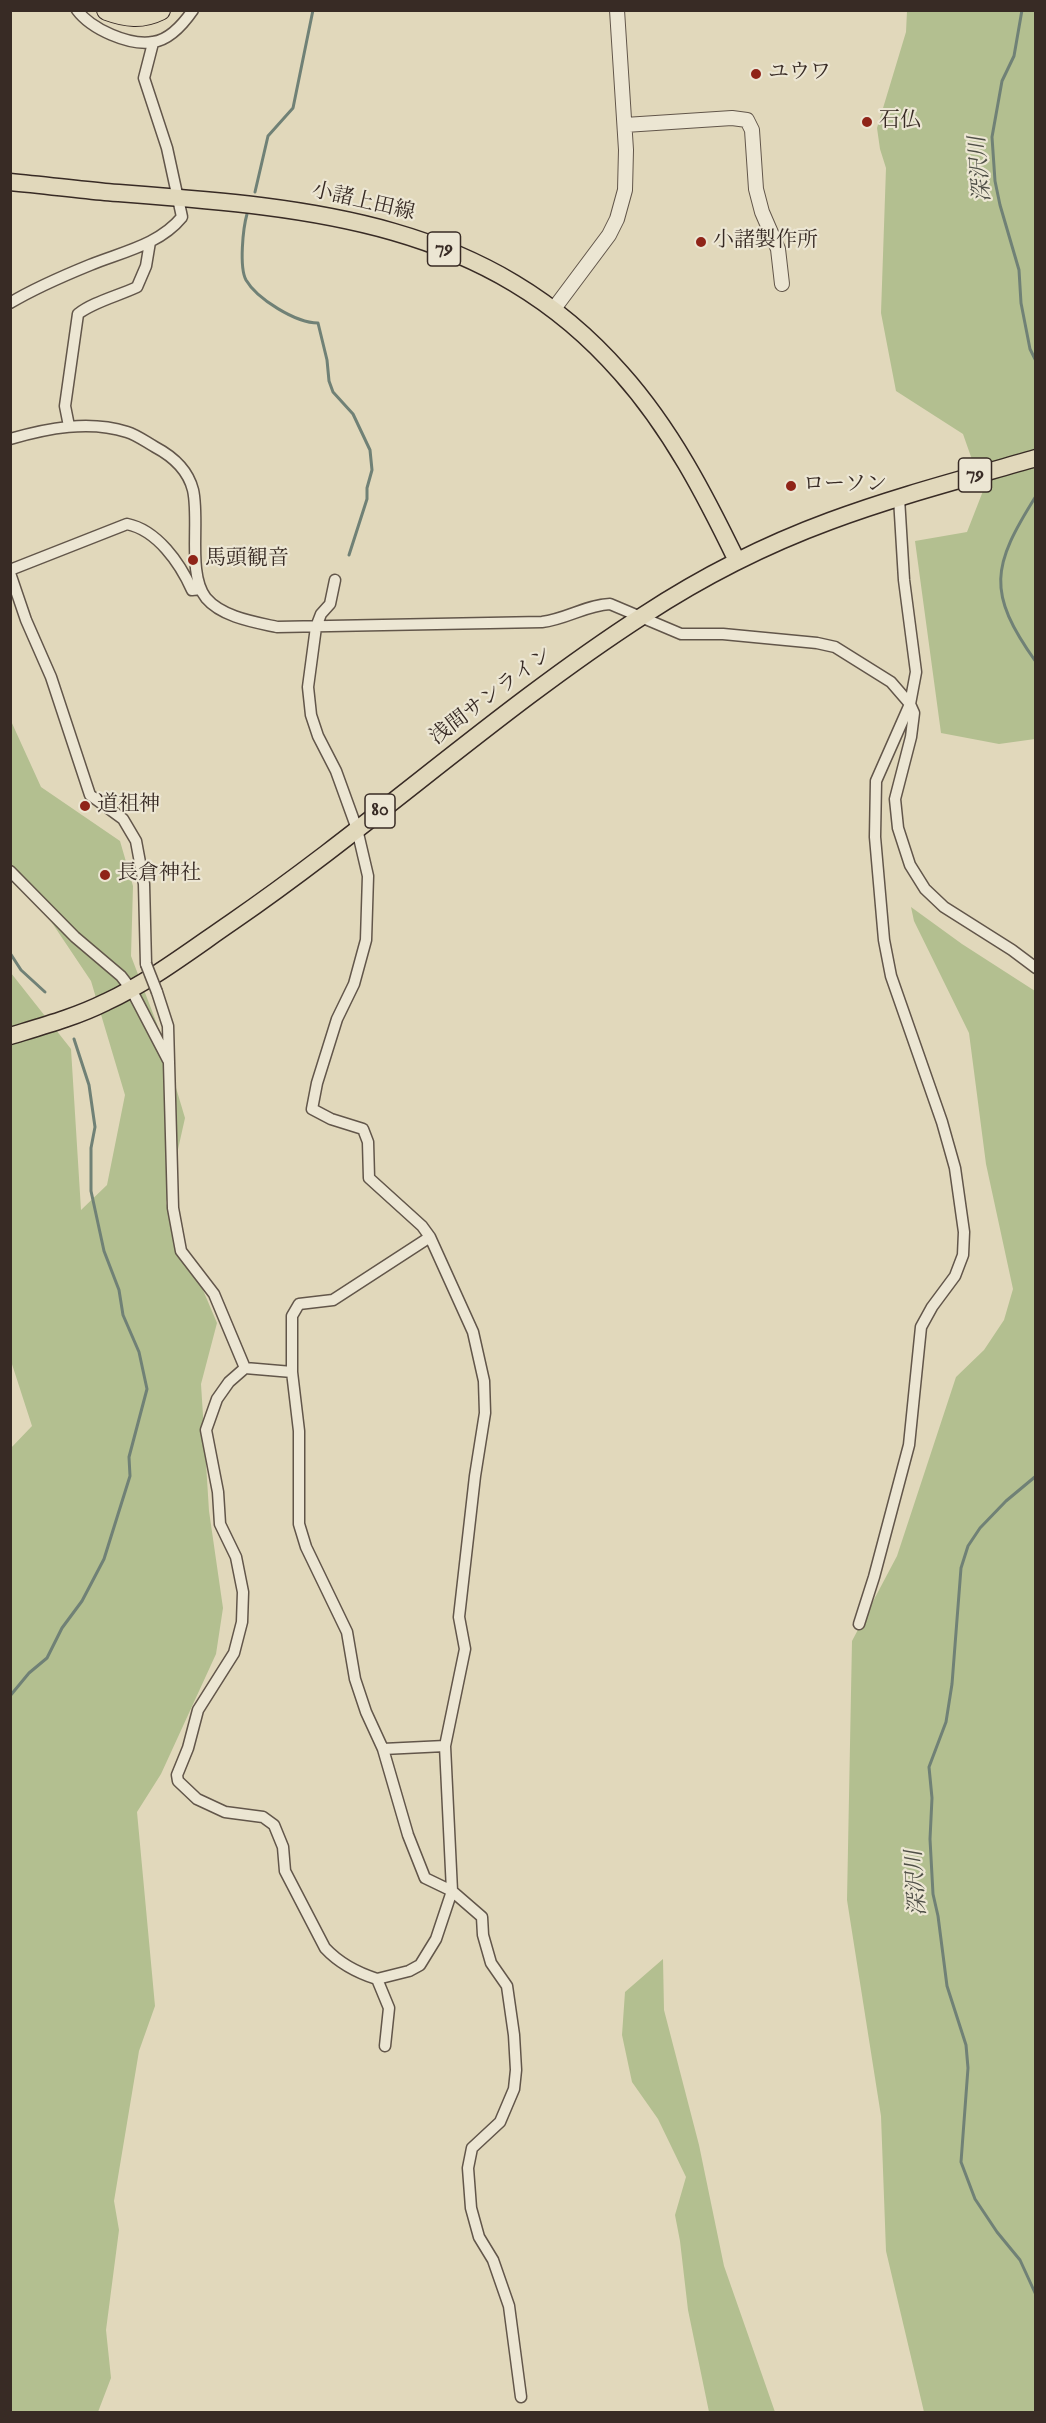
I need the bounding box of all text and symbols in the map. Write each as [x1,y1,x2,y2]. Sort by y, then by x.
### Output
place label: ユウワ [768,61,831,87]
marker: ユウワ [749,67,763,81]
place label: 石仏 [879,109,921,135]
marker: 石仏 [860,115,874,129]
water label: 深沢川 [966,135,998,203]
street label: 小諸上田線 [309,179,417,227]
place label: 小諸製作所 [713,229,818,255]
road number: 79 [428,232,460,266]
marker: 小諸製作所 [694,235,708,249]
road number: 79 [958,458,992,492]
place label: ローソン [803,473,887,499]
marker: ローソン [784,479,798,493]
place label: 馬頭観音 [205,547,289,573]
marker: 馬頭観音 [186,553,200,567]
street label: 浅間サンライン [426,643,558,751]
place label: 道祖神 [97,793,160,819]
road number: 80 [365,794,395,828]
marker: 道祖神 [78,799,92,813]
place label: 長倉神社 [117,862,201,888]
marker: 長倉神社 [98,868,112,882]
water label: 深沢川 [903,1849,933,1917]

